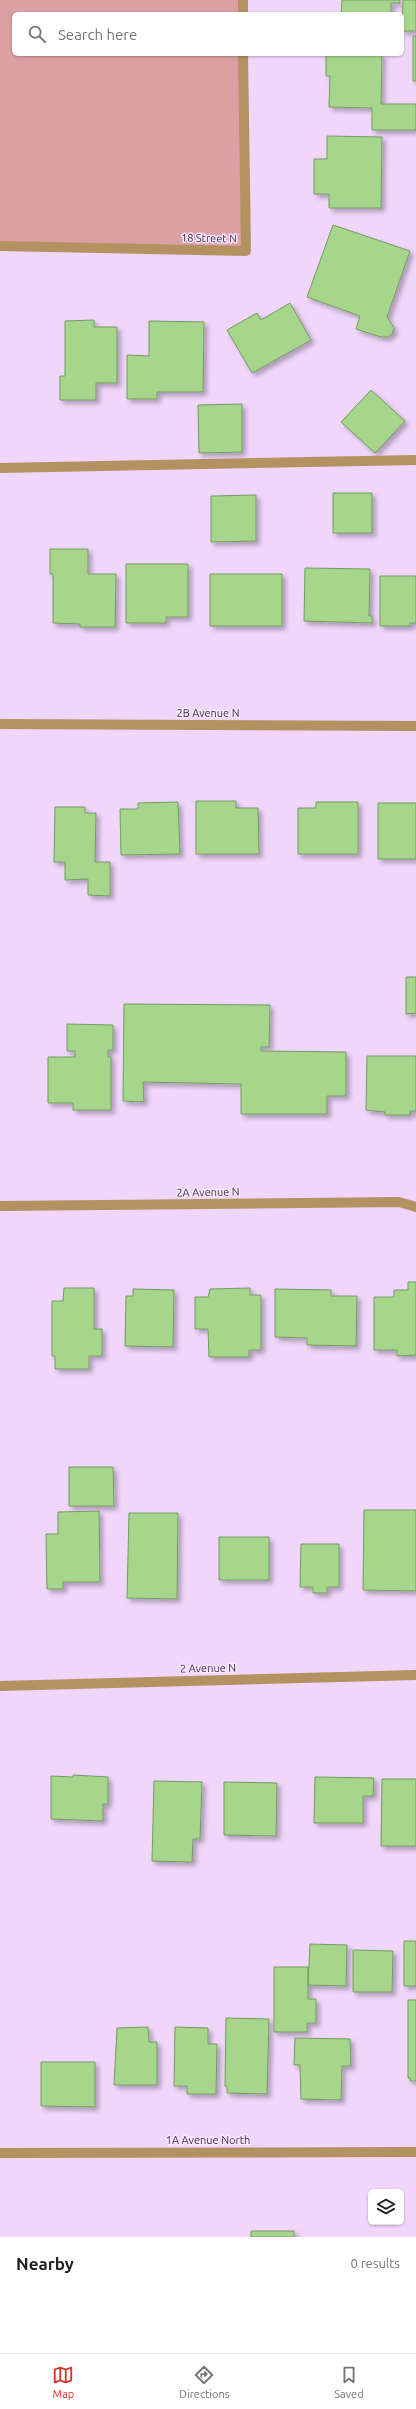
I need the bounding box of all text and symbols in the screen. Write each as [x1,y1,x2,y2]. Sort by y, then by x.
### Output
search box [12,12,404,56]
icon: search [26,23,48,45]
text: Search here [58,26,137,43]
street label: 18 Street N [181,232,237,244]
street label: 2B Avenue N [176,707,240,719]
street label: 2A Avenue N [176,1185,240,1199]
street label: 2 Avenue N [180,1662,236,1674]
street label: 1A Avenue North [166,2134,250,2146]
map controls [368,2189,404,2225]
button: layers [368,2189,404,2225]
text: Nearby [16,2254,74,2273]
text: 0 results [350,2256,400,2270]
tab: Map [52,2364,74,2400]
tab: Directions [179,2364,230,2400]
tab: Saved [334,2364,364,2400]

